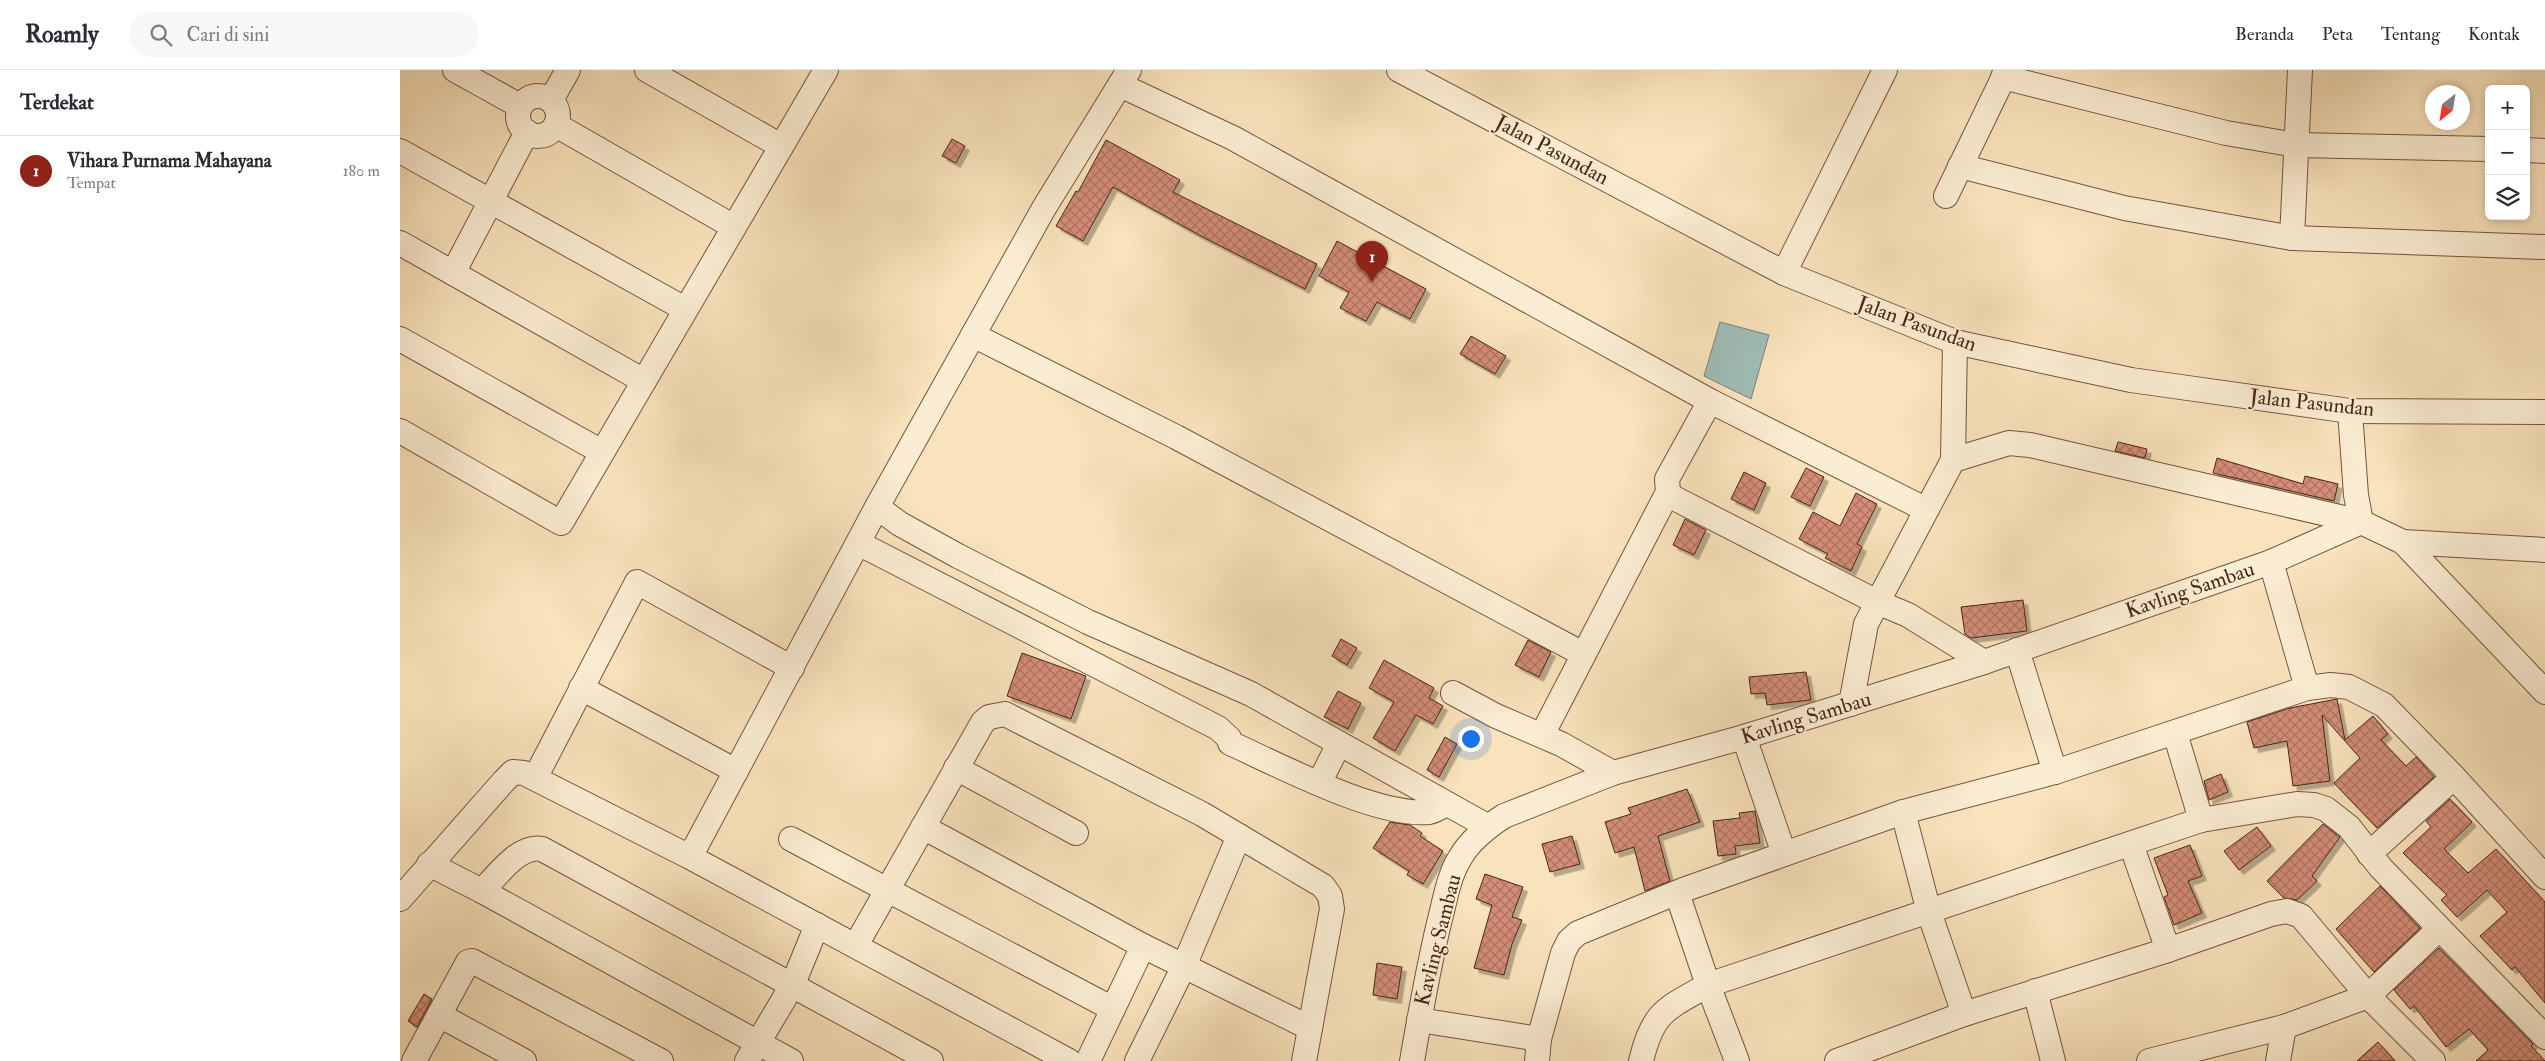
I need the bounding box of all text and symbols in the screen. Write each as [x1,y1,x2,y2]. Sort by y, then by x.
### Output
search box [129,12,479,57]
text: Roamly [25,19,99,50]
icon: search [147,21,175,49]
text: Cari di sini [187,23,269,47]
text: Beranda [2235,23,2294,46]
text: Peta [2322,23,2353,46]
text: Tentang [2381,23,2440,46]
text: Kontak [2468,23,2520,46]
north arrow [2425,85,2470,130]
map controls [2485,85,2530,220]
button: + [2485,85,2530,130]
text: Terdekat [20,89,94,116]
street label: Jalan Pasundan [1490,108,1614,191]
button: − [2485,130,2530,175]
text: Vihara Purnama Mahayana [67,149,272,173]
text: 1 [33,161,39,181]
text: 180 m [343,161,380,181]
text: Tempat [67,173,116,193]
button: layers [2485,175,2530,220]
pin: 1 [1356,241,1388,282]
street label: Jalan Pasundan [1853,290,1981,358]
street label: Jalan Pasundan [2247,383,2376,423]
street label: Kavling Sambau [2122,555,2258,625]
street label: Kavling Sambau [1738,685,1875,751]
your location [1458,726,1484,752]
street label: Kavling Sambau [1409,871,1467,1009]

